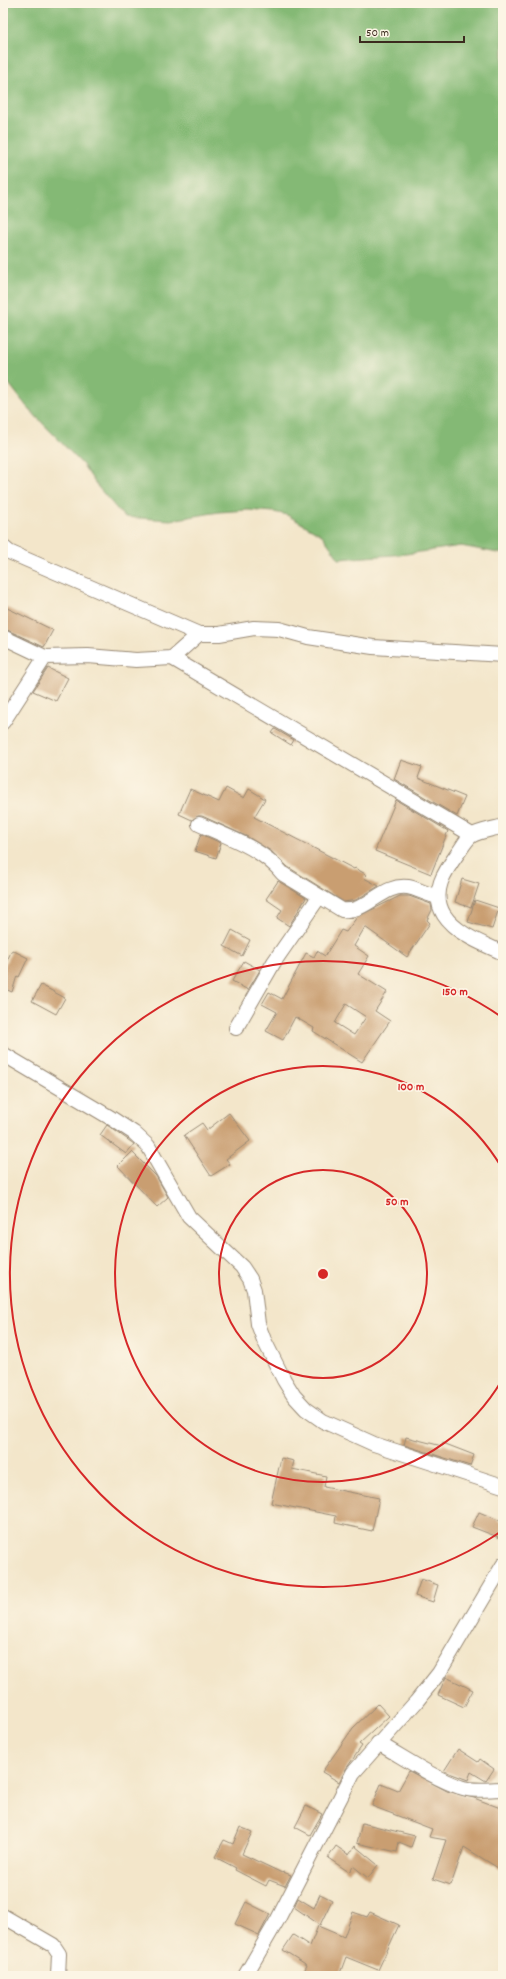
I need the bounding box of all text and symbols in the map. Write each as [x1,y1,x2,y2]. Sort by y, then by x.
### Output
scale bar [360,18,464,44]
text: 50 m [366,25,389,42]
text: 150 m [442,984,468,1001]
text: 100 m [398,1079,424,1096]
text: 50 m [385,1194,409,1211]
centre of rings [316,1267,330,1281]

